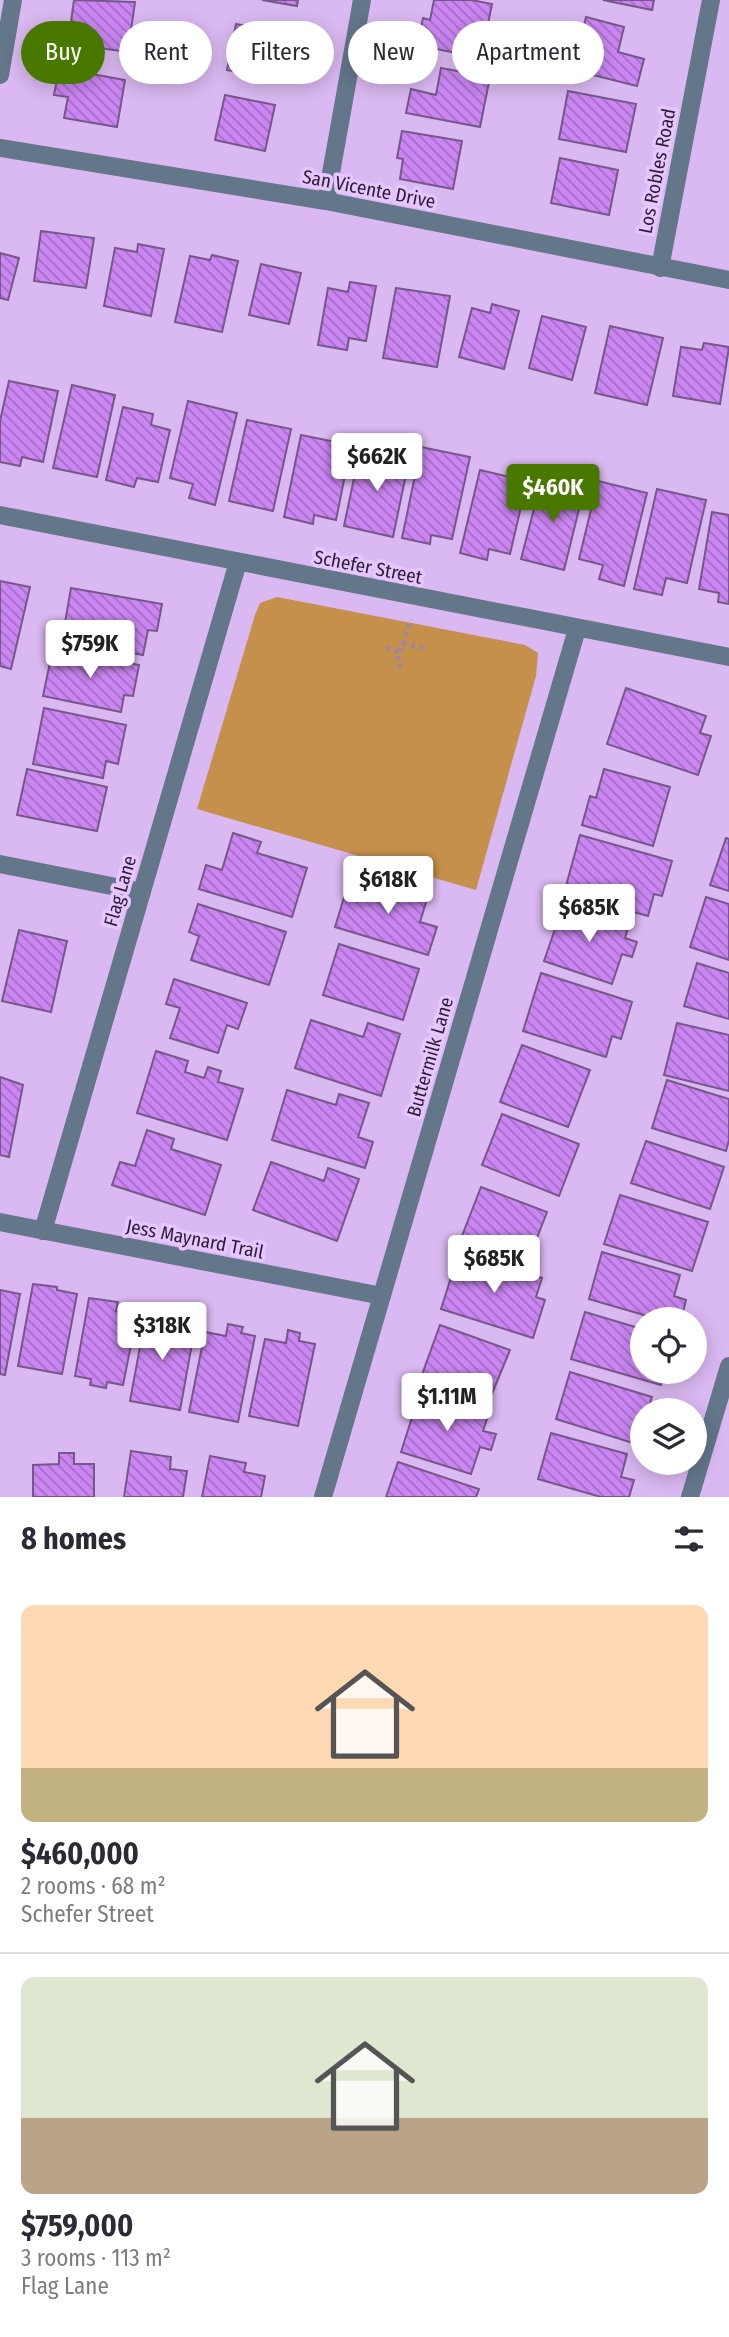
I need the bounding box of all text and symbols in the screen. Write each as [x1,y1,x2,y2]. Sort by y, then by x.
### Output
chip: Buy [21,21,105,84]
chip: Rent [119,21,212,84]
chip: Filters [226,21,334,84]
chip: New [348,21,438,84]
chip: Apartment [452,21,604,84]
street label: Los Robles Road [634,106,680,236]
street label: San Vicente Drive [301,165,437,213]
pin: $662K [328,434,426,493]
text: $662K [347,442,407,470]
pin: $460K [504,464,602,524]
text: $460K [522,473,584,501]
street label: Schefer Street [312,545,425,589]
pin: $759K [41,620,139,680]
text: $759K [62,629,118,657]
street label: Flag Lane [99,853,141,929]
pin: $618K [339,856,437,916]
text: $618K [359,865,417,893]
pin: $685K [540,884,638,944]
text: $685K [559,893,619,921]
street label: Buttermilk Lane [402,995,458,1119]
street label: Jess Maynard Trail [124,1214,266,1264]
pin: $685K [445,1236,543,1295]
text: $685K [464,1244,524,1272]
pin: $318K [113,1302,211,1362]
map controls [630,1307,707,1475]
button: locate [630,1307,707,1384]
text: $318K [133,1311,191,1339]
pin: $1.11M [390,1374,504,1433]
text: $1.11M [418,1382,476,1410]
button: layers [630,1398,707,1475]
icon: filters [670,1520,708,1558]
text: 8 homes [21,1521,126,1557]
icon: home [302,1651,428,1777]
text: $460,000 [21,1836,139,1872]
text: 2 rooms · 68 m² [21,1872,166,1900]
text: Schefer Street [21,1900,154,1928]
icon: home [302,2023,428,2149]
text: $759,000 [21,2208,133,2244]
text: 3 rooms · 113 m² [21,2244,171,2272]
text: Flag Lane [21,2272,109,2300]

